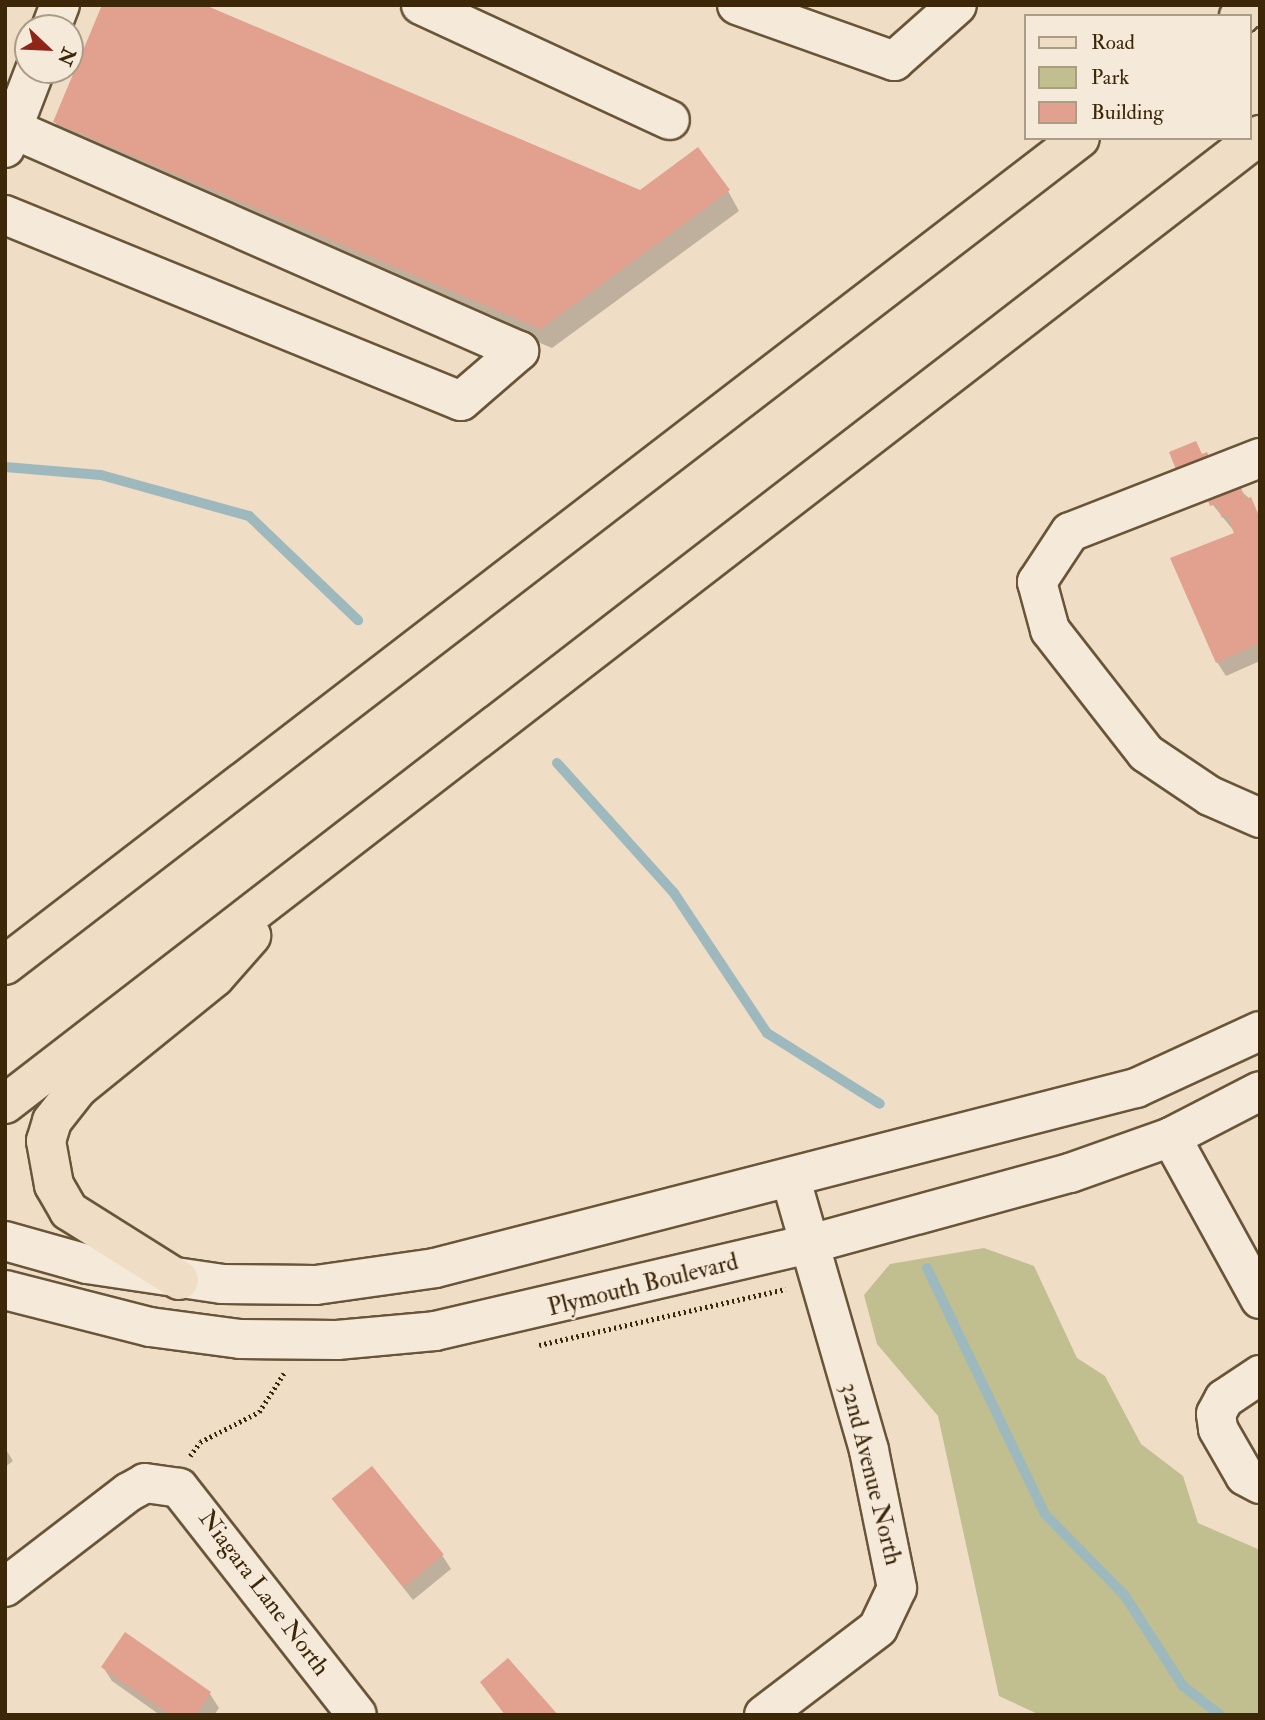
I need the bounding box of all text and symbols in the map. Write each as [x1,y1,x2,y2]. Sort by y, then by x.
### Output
north arrow [14,14,84,84]
legend [1024,14,1251,140]
text: Road [1091,29,1135,56]
text: N [52,44,81,69]
text: Park [1091,64,1129,91]
text: Building [1091,99,1164,126]
street label: Plymouth Boulevard [545,1247,741,1323]
street label: 32nd Avenue North [834,1380,908,1568]
street label: Niagara Lane North [192,1505,336,1681]

